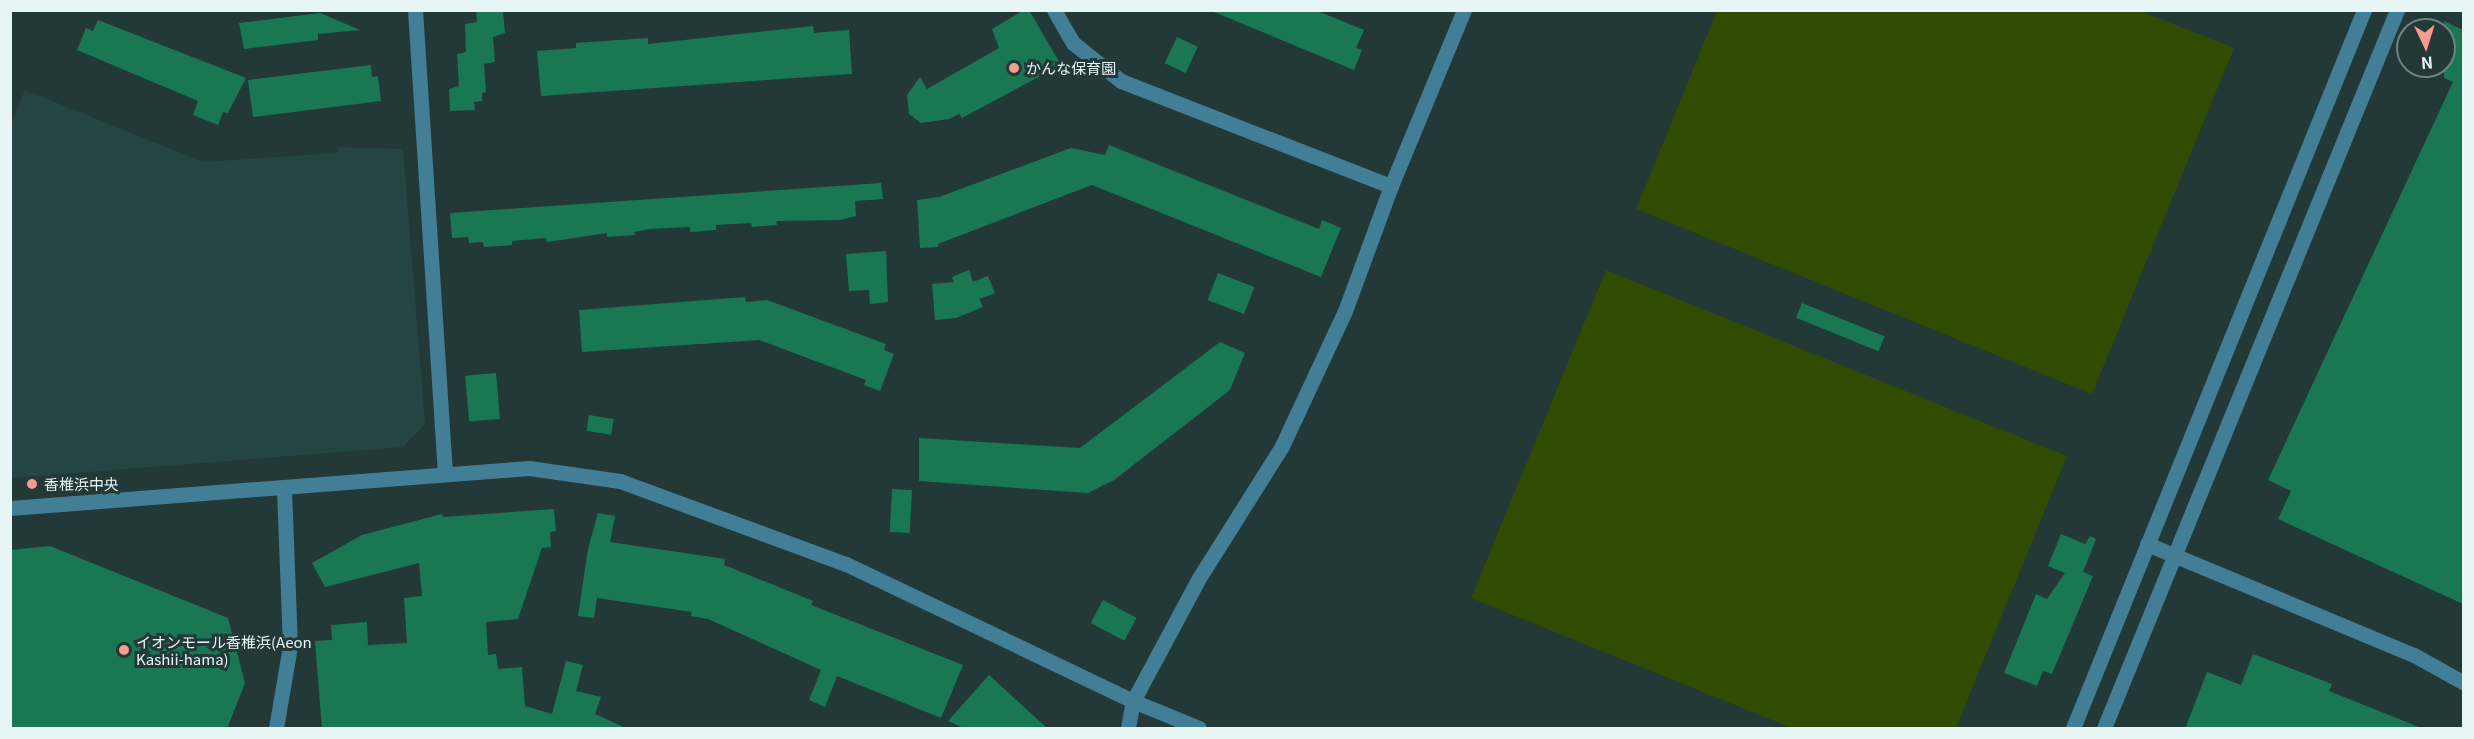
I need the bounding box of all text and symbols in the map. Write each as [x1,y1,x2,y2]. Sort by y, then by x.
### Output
north arrow [2396,18,2456,78]
text: N [2420,52,2434,76]
place label: かんな保育園 [1026,59,1116,77]
marker: かんな保育園 [1007,61,1021,75]
place label: 香椎浜中央 [44,475,119,493]
marker: 香椎浜中央 [25,477,39,491]
place label: イオンモール香椎浜(Aeon Kashii-hama) [136,632,312,667]
marker: イオンモール香椎浜(Aeon Kashii-hama) [117,643,131,657]

